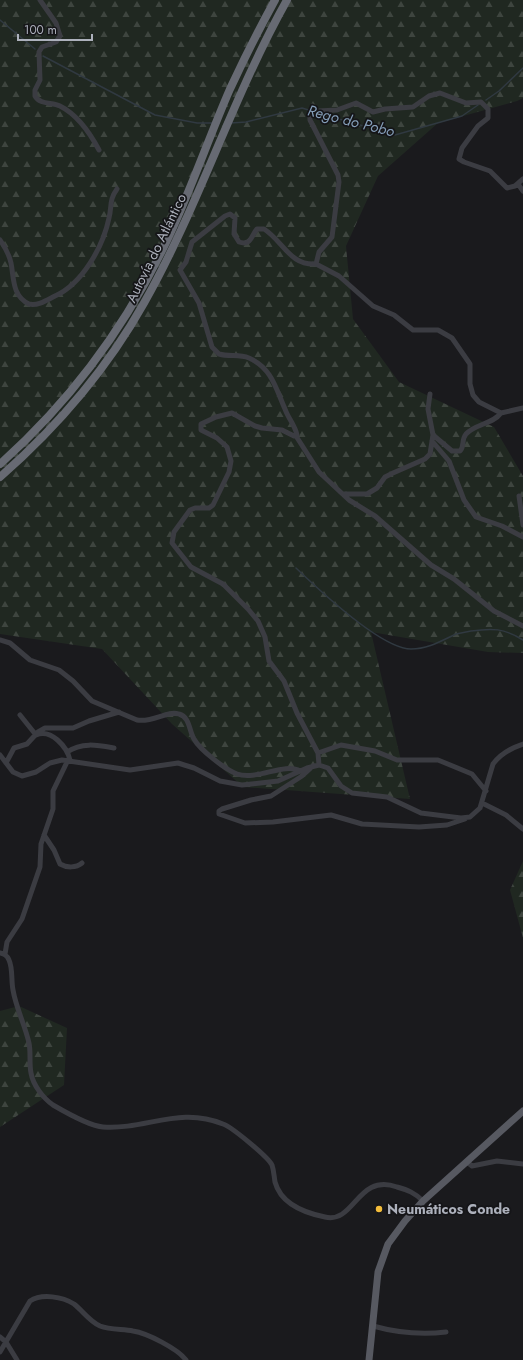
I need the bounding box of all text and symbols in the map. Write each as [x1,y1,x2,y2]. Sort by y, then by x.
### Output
scale bar [18,16,92,42]
text: 100 m [24,21,57,39]
water label: Rego do Pobo [305,100,397,142]
street label: Autovía do Atlántico [121,190,191,306]
place label: Neumáticos Conde [387,1199,510,1219]
marker: Neumáticos Conde [374,1204,384,1214]

